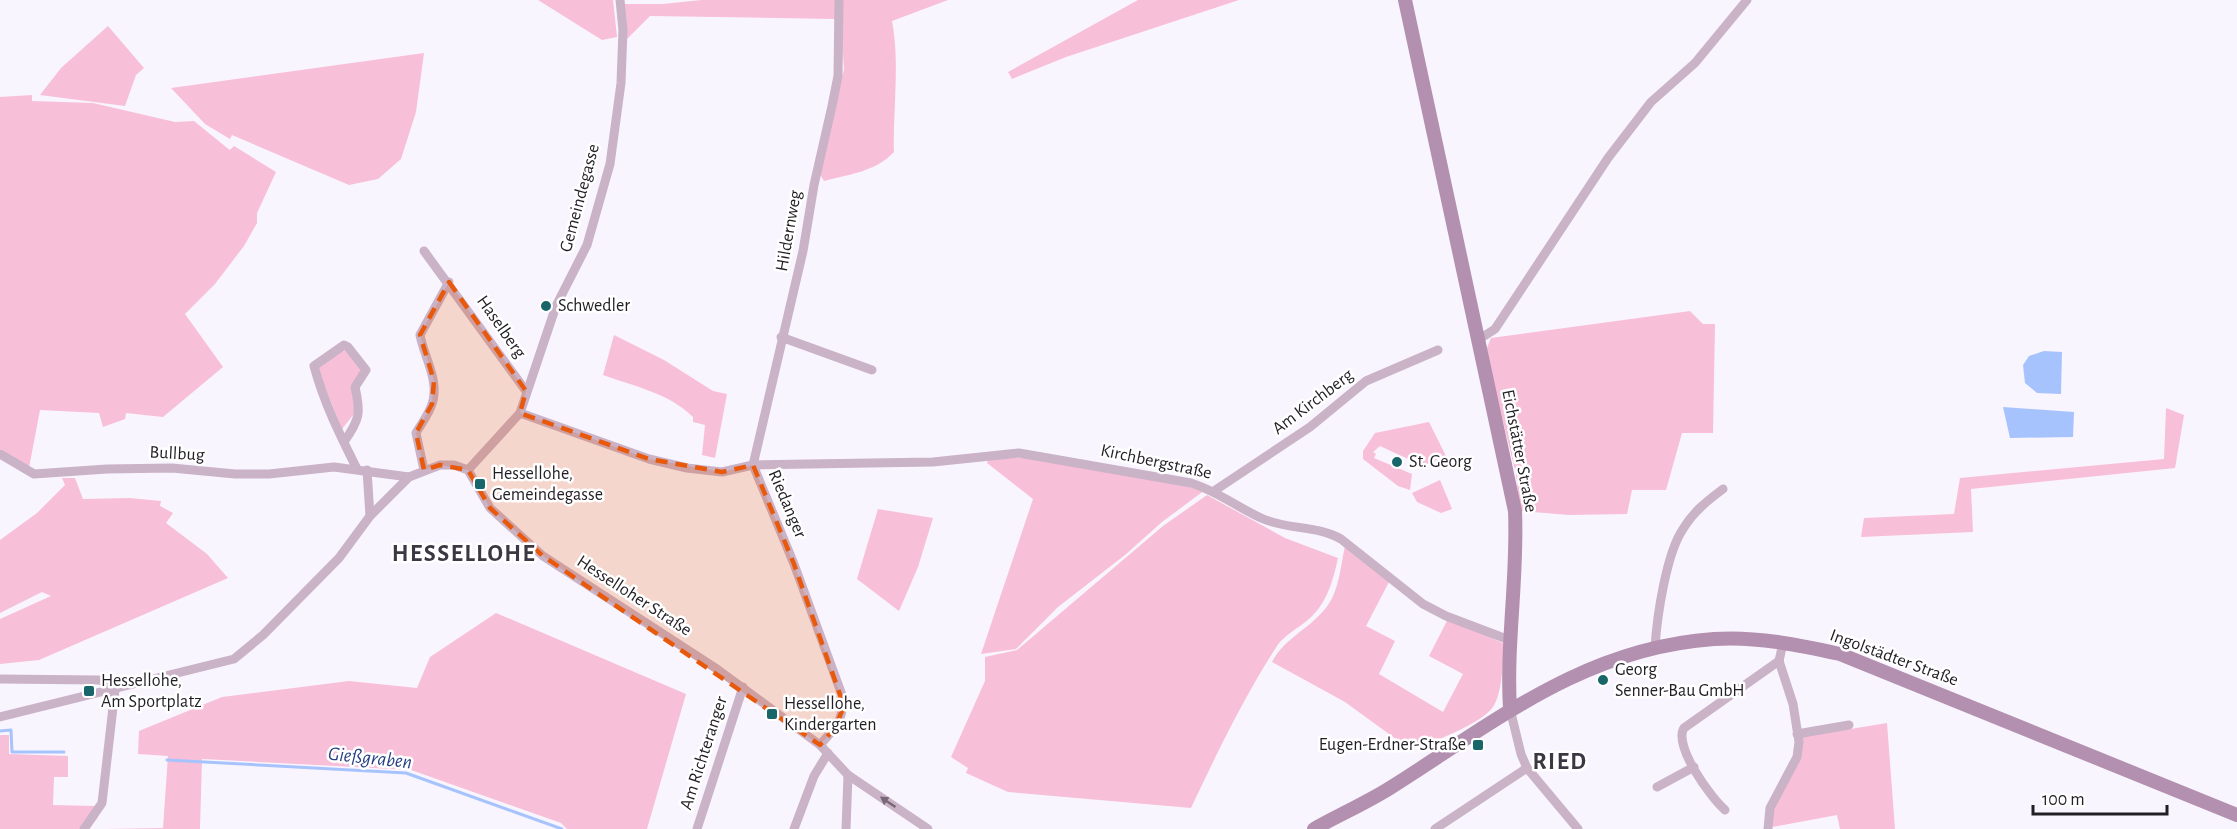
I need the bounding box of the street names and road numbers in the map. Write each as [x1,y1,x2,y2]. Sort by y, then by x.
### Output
street label: Gemeindegasse [557,142,603,254]
street label: Hildernweg [773,189,805,273]
street label: Haselberg [473,292,529,362]
street label: Am Kirchberg [1269,366,1357,438]
street label: Eichstätter Straße [1498,388,1540,514]
street label: Kirchbergstraße [1099,441,1213,483]
street label: Bullbug [149,444,205,464]
street label: Riedanger [765,467,809,541]
street label: Hesselloher Straße [574,552,694,640]
street label: Ingolstädter Straße [1827,626,1961,690]
street label: Am Richteranger [677,694,731,812]

